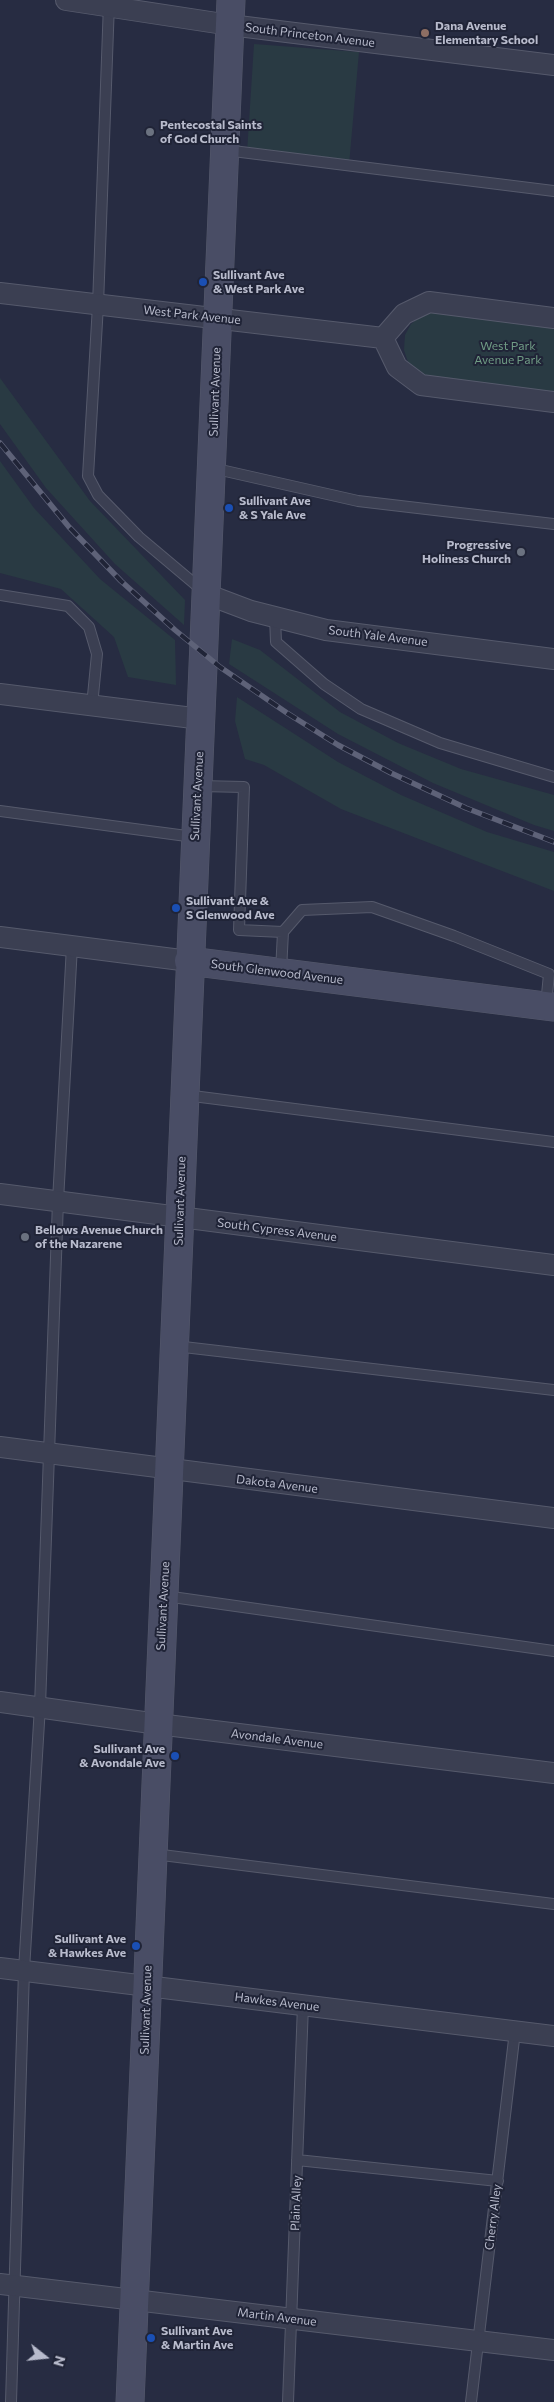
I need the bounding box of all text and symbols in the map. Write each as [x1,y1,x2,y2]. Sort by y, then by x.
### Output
place label: Dana Avenue Elementary School [435,19,538,47]
street label: South Princeton Avenue [244,20,376,50]
marker: Dana Avenue Elementary School [419,27,431,39]
place label: Pentecostal Saints of God Church [160,118,262,146]
marker: Pentecostal Saints of God Church [144,126,156,138]
place label: Sullivant Ave & West Park Ave [213,268,304,296]
marker: Sullivant Ave & West Park Ave [197,276,209,288]
street label: West Park Avenue [143,303,241,327]
park label: West Park Avenue Park [474,339,542,367]
street label: Sullivant Avenue [206,347,224,437]
place label: Sullivant Ave & S Yale Ave [239,494,311,522]
marker: Sullivant Ave & S Yale Ave [223,502,235,514]
place label: Progressive Holiness Church [422,538,511,566]
marker: Progressive Holiness Church [515,546,527,558]
street label: South Yale Avenue [328,623,428,649]
street label: Sullivant Avenue [187,751,207,841]
place label: Sullivant Ave & S Glenwood Ave [186,894,275,922]
marker: Sullivant Ave & S Glenwood Ave [170,902,182,914]
street label: South Glenwood Avenue [210,957,344,987]
street label: Sullivant Avenue [171,1156,189,1246]
street label: South Cypress Avenue [216,1216,338,1244]
place label: Bellows Avenue Church of the Nazarene [35,1223,163,1251]
marker: Bellows Avenue Church of the Nazarene [19,1231,31,1243]
street label: Dakota Avenue [235,1472,319,1496]
street label: Sullivant Avenue [153,1561,173,1651]
street label: Avondale Avenue [230,1726,324,1752]
place label: Sullivant Ave & Avondale Ave [79,1742,165,1770]
marker: Sullivant Ave & Avondale Ave [169,1750,181,1762]
place label: Sullivant Ave & Hawkes Ave [48,1932,126,1960]
marker: Sullivant Ave & Hawkes Ave [130,1940,142,1952]
street label: Sullivant Avenue [137,1965,155,2055]
street label: Hawkes Avenue [234,1990,320,2014]
street label: Plain Alley [288,2175,304,2231]
street label: Cherry Alley [482,2183,504,2251]
street label: Martin Avenue [237,2305,317,2329]
place label: Sullivant Ave & Martin Ave [161,2324,233,2352]
north arrow [20,2332,70,2382]
marker: Sullivant Ave & Martin Ave [145,2332,157,2344]
text: N [50,2354,70,2369]

